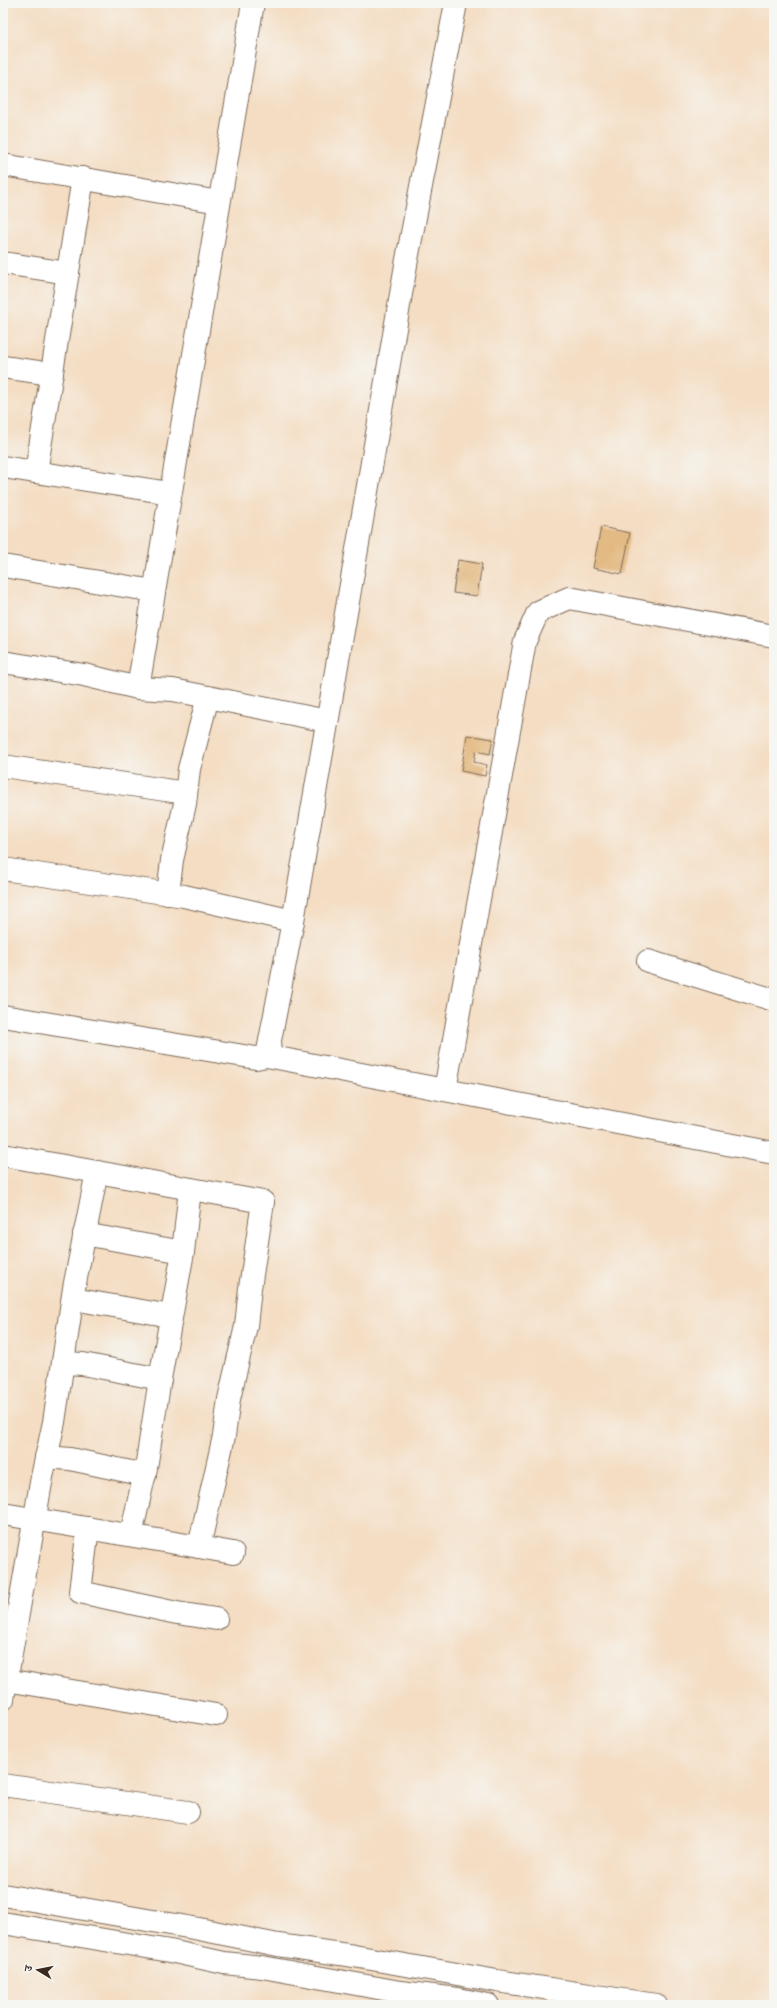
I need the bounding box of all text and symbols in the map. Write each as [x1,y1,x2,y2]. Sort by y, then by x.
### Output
north arrow [18,1950,58,1990]
text: उ [22,1963,36,1973]

